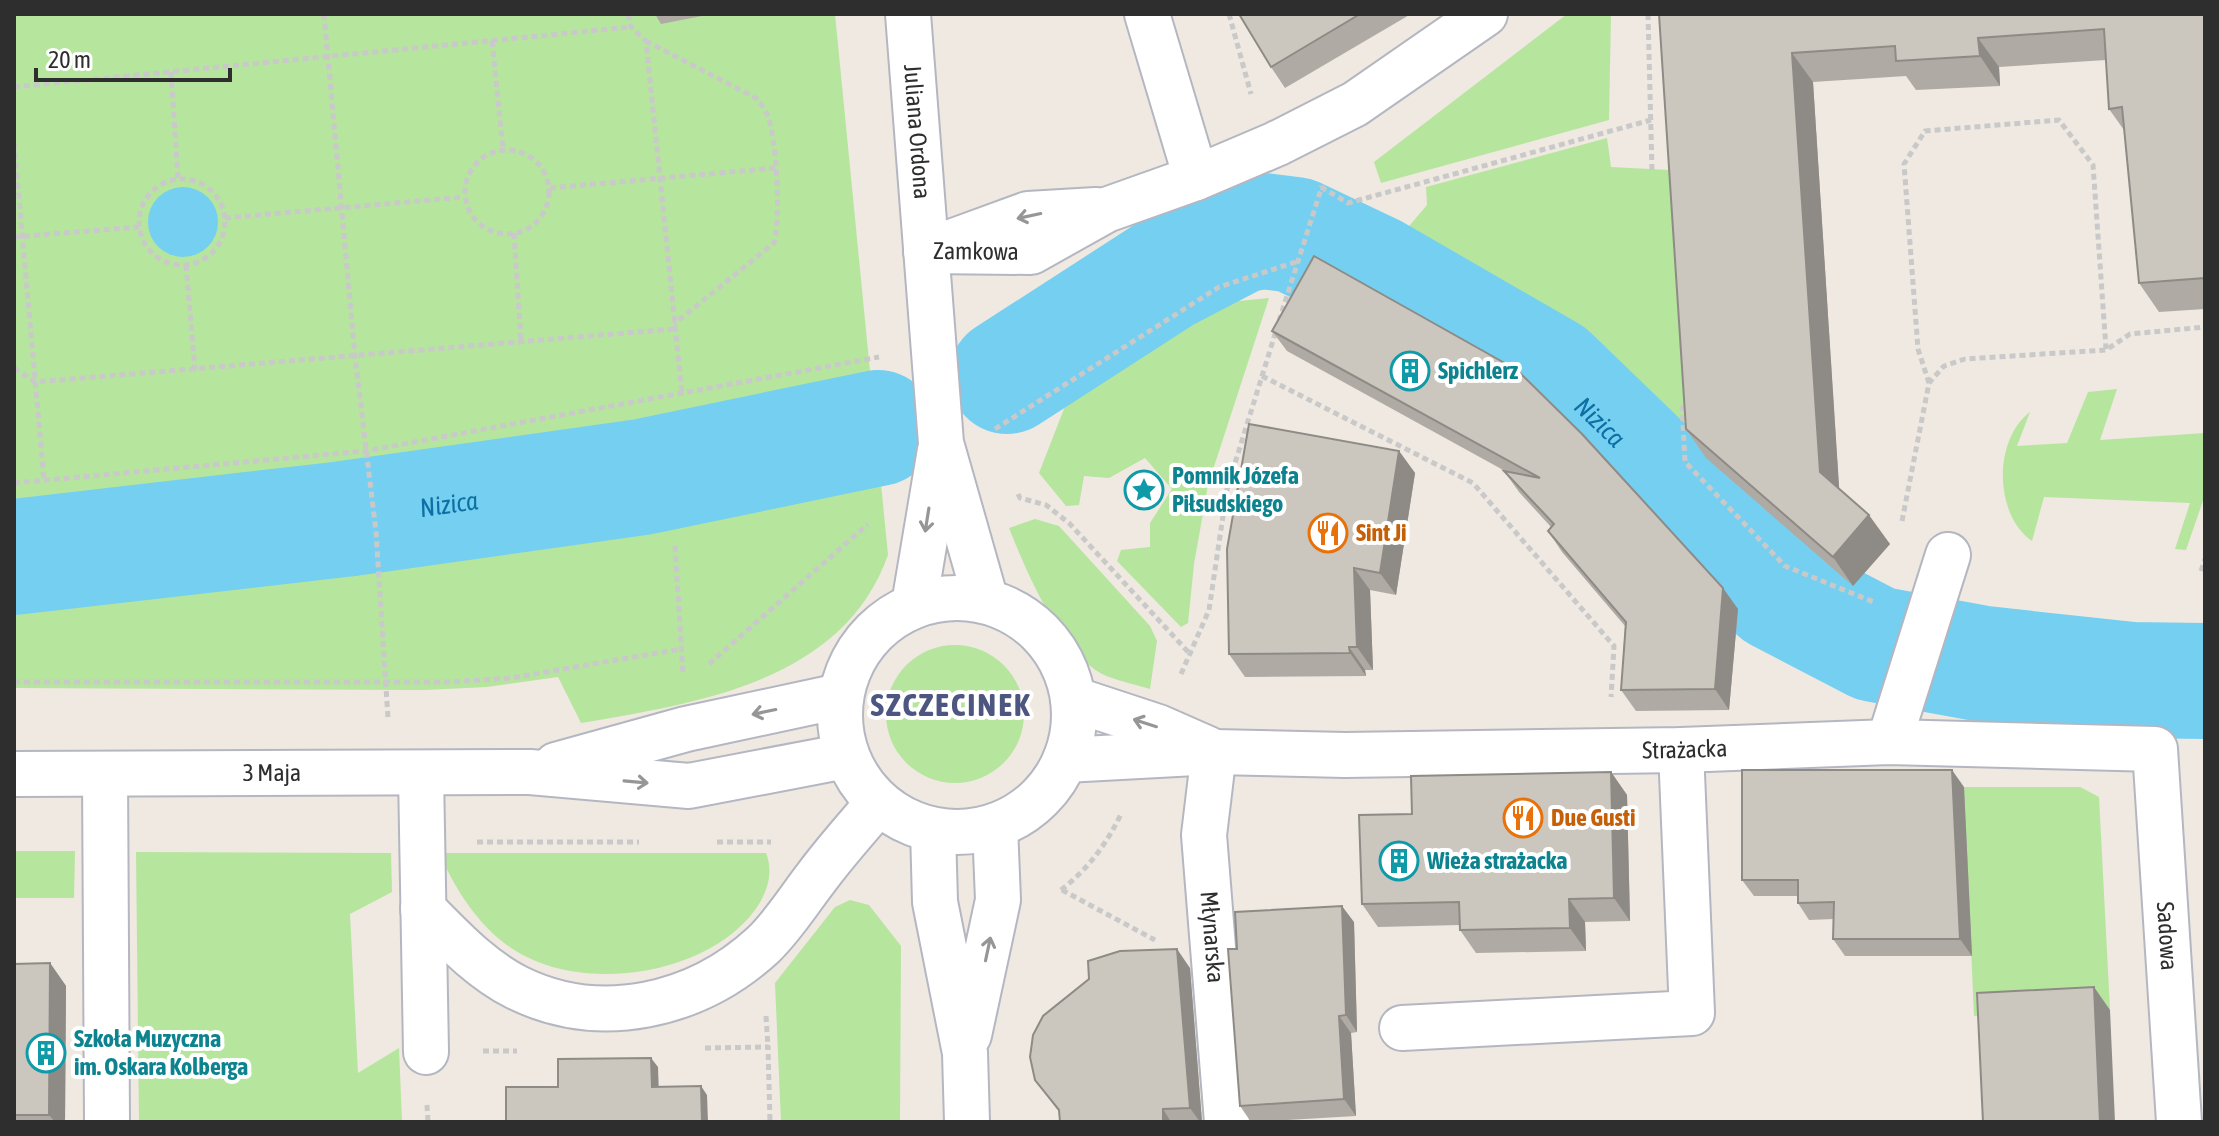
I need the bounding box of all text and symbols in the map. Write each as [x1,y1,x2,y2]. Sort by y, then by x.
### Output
scale bar [36,32,230,82]
text: 20 m [48,46,91,73]
street label: Juliana Ordona [899,63,936,200]
one-way arrow [1016,209,1042,224]
street label: Zamkowa [933,237,1019,265]
building icon: Spichlerz [1389,350,1431,392]
place label: Spichlerz [1438,357,1519,384]
water label: Nizica [1568,391,1631,453]
place label: Pomnik Józefa Piłsudskiego [1172,462,1299,517]
place icon: Pomnik Józefa Piłsudskiego [1123,469,1165,511]
water label: Nizica [418,485,480,523]
one-way arrow [919,507,934,532]
restaurant icon: Sint Ji [1307,512,1349,554]
place label: Sint Ji [1356,519,1407,546]
district label: SZCZECINEK [870,686,1032,723]
one-way arrow [751,705,777,720]
one-way arrow [1133,715,1158,729]
street label: Strażacka [1642,734,1728,764]
street label: 3 Maja [243,759,301,786]
one-way arrow [622,774,649,789]
restaurant icon: Due Gusti [1502,797,1544,839]
place label: Due Gusti [1551,804,1635,831]
building icon: Wieża strażacka [1378,840,1420,882]
place label: Wieża strażacka [1426,847,1567,874]
street label: Młynarska [1196,890,1230,984]
street label: Sadowa [2152,901,2183,971]
one-way arrow [981,937,996,962]
place label: Szkoła Muzyczna im. Oskara Kolberga [74,1025,248,1080]
building icon: Szkoła Muzyczna im. Oskara Kolberga [25,1032,67,1074]

